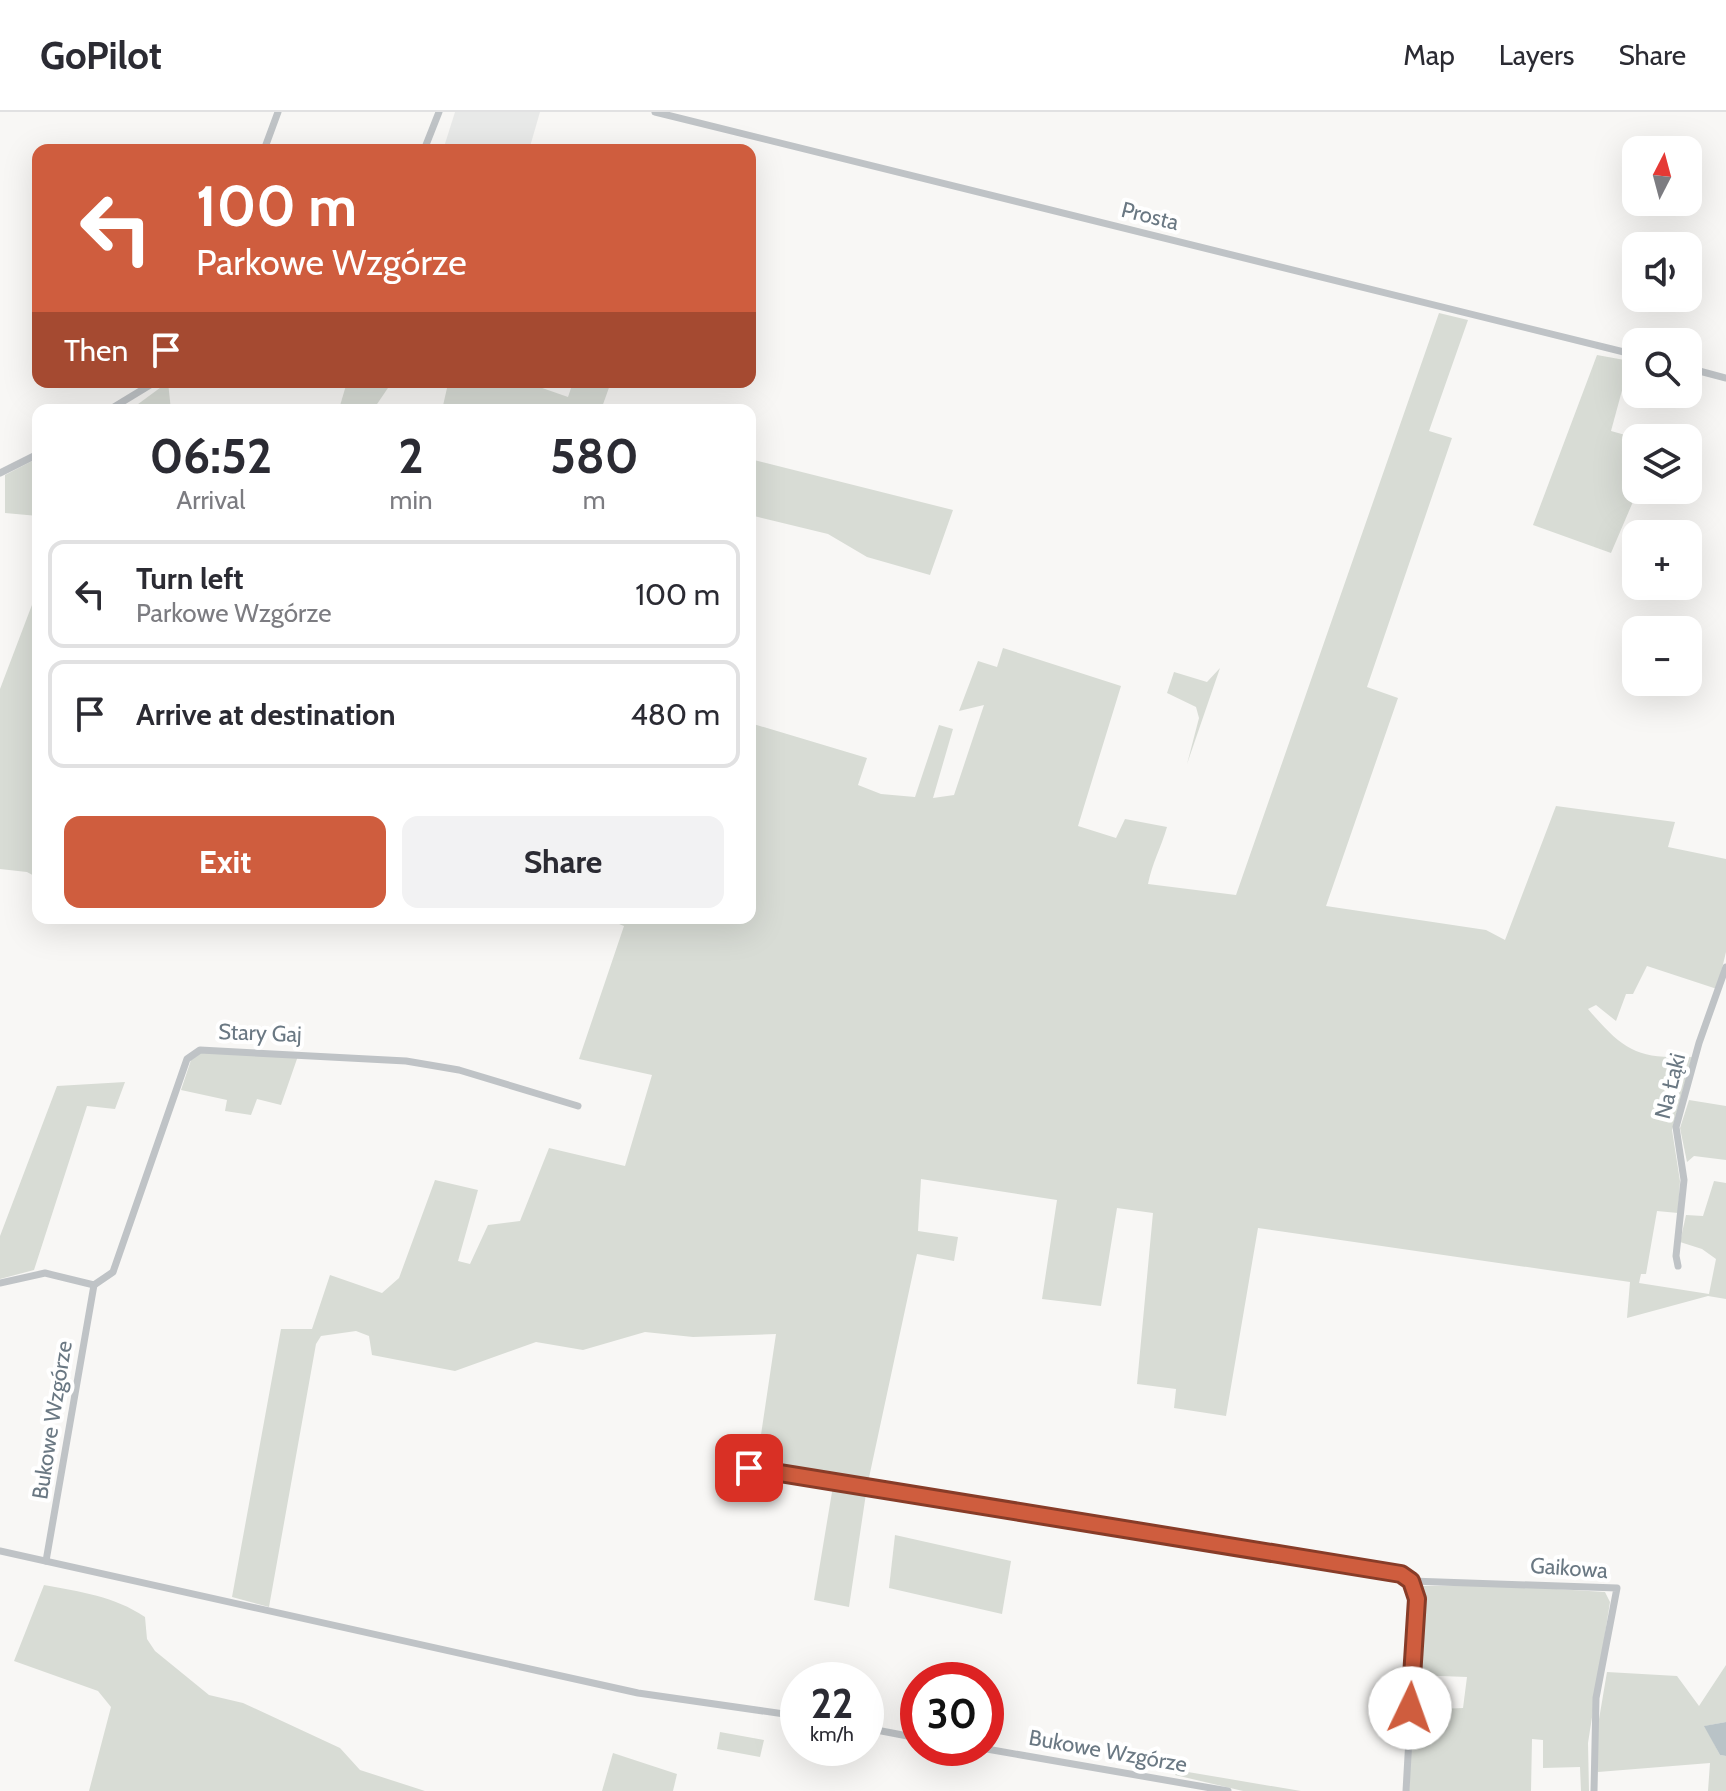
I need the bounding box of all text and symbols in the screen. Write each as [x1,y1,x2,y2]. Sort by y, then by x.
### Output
text: GoPilot [40,32,162,79]
text: Map [1403,38,1455,72]
text: Layers [1499,38,1574,72]
text: Share [1618,38,1686,72]
north arrow [1622,136,1702,216]
map controls [1622,136,1702,696]
text: 100 m [196,172,357,240]
icon: left [64,176,168,280]
street label: Prosta [1118,196,1182,236]
button: sound [1622,232,1702,312]
text: Parkowe Wzgórze [196,240,467,284]
icon: arrive [144,328,188,372]
button: search [1622,328,1702,408]
text: Then [64,332,128,369]
button: layers [1622,424,1702,504]
text: 06:52 [149,427,272,485]
text: 2 [398,427,424,485]
text: 580 [550,427,639,485]
text: Arrival [176,484,245,516]
text: min [390,484,432,516]
text: m [583,484,606,516]
button: + [1622,520,1702,600]
text: Turn left [136,560,244,597]
icon: left [68,572,112,616]
text: 100 m [635,576,720,613]
text: Parkowe Wzgórze [136,597,332,629]
button: − [1622,616,1702,696]
icon: arrive [68,692,112,736]
text: Arrive at destination [136,696,396,733]
text: 480 m [630,696,720,733]
button: Exit [64,816,386,908]
button: Share [402,816,724,908]
street label: Stary Gaj [218,1018,302,1048]
street label: Na Łąki [1649,1050,1691,1122]
street label: Bukowe Wzgórze [26,1339,78,1501]
pin [715,1434,783,1502]
icon: arrive [727,1446,771,1490]
street label: Gaikowa [1529,1552,1609,1584]
speed limit sign: 30 [900,1662,1004,1766]
position arrow [1368,1666,1452,1750]
text: 22 [811,1679,853,1728]
text: km/h [810,1722,854,1746]
street label: Bukowe Wzgórze [1027,1724,1189,1778]

